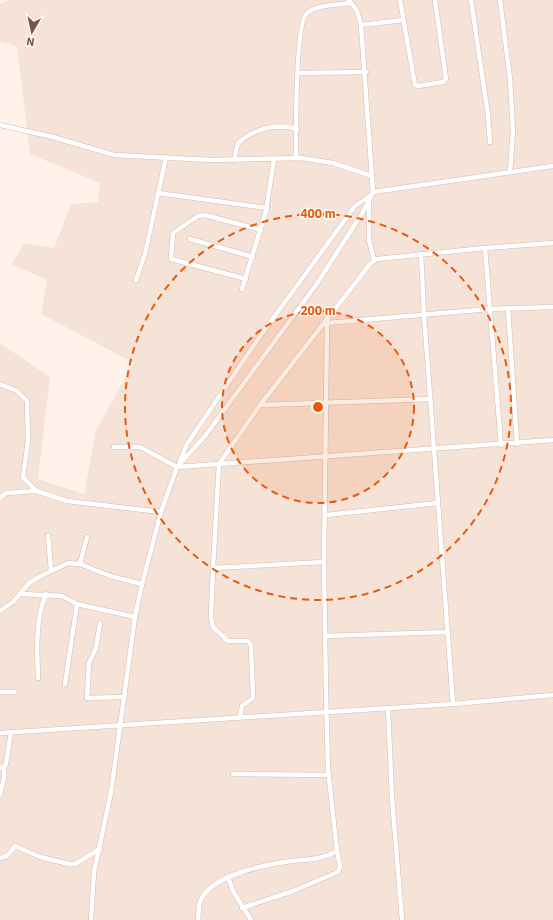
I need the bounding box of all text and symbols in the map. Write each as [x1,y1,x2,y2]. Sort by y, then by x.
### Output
north arrow [12,12,52,52]
text: N [25,34,35,49]
text: 400 m [300,206,336,221]
text: 200 m [300,303,336,318]
centre of rings [311,400,325,414]

